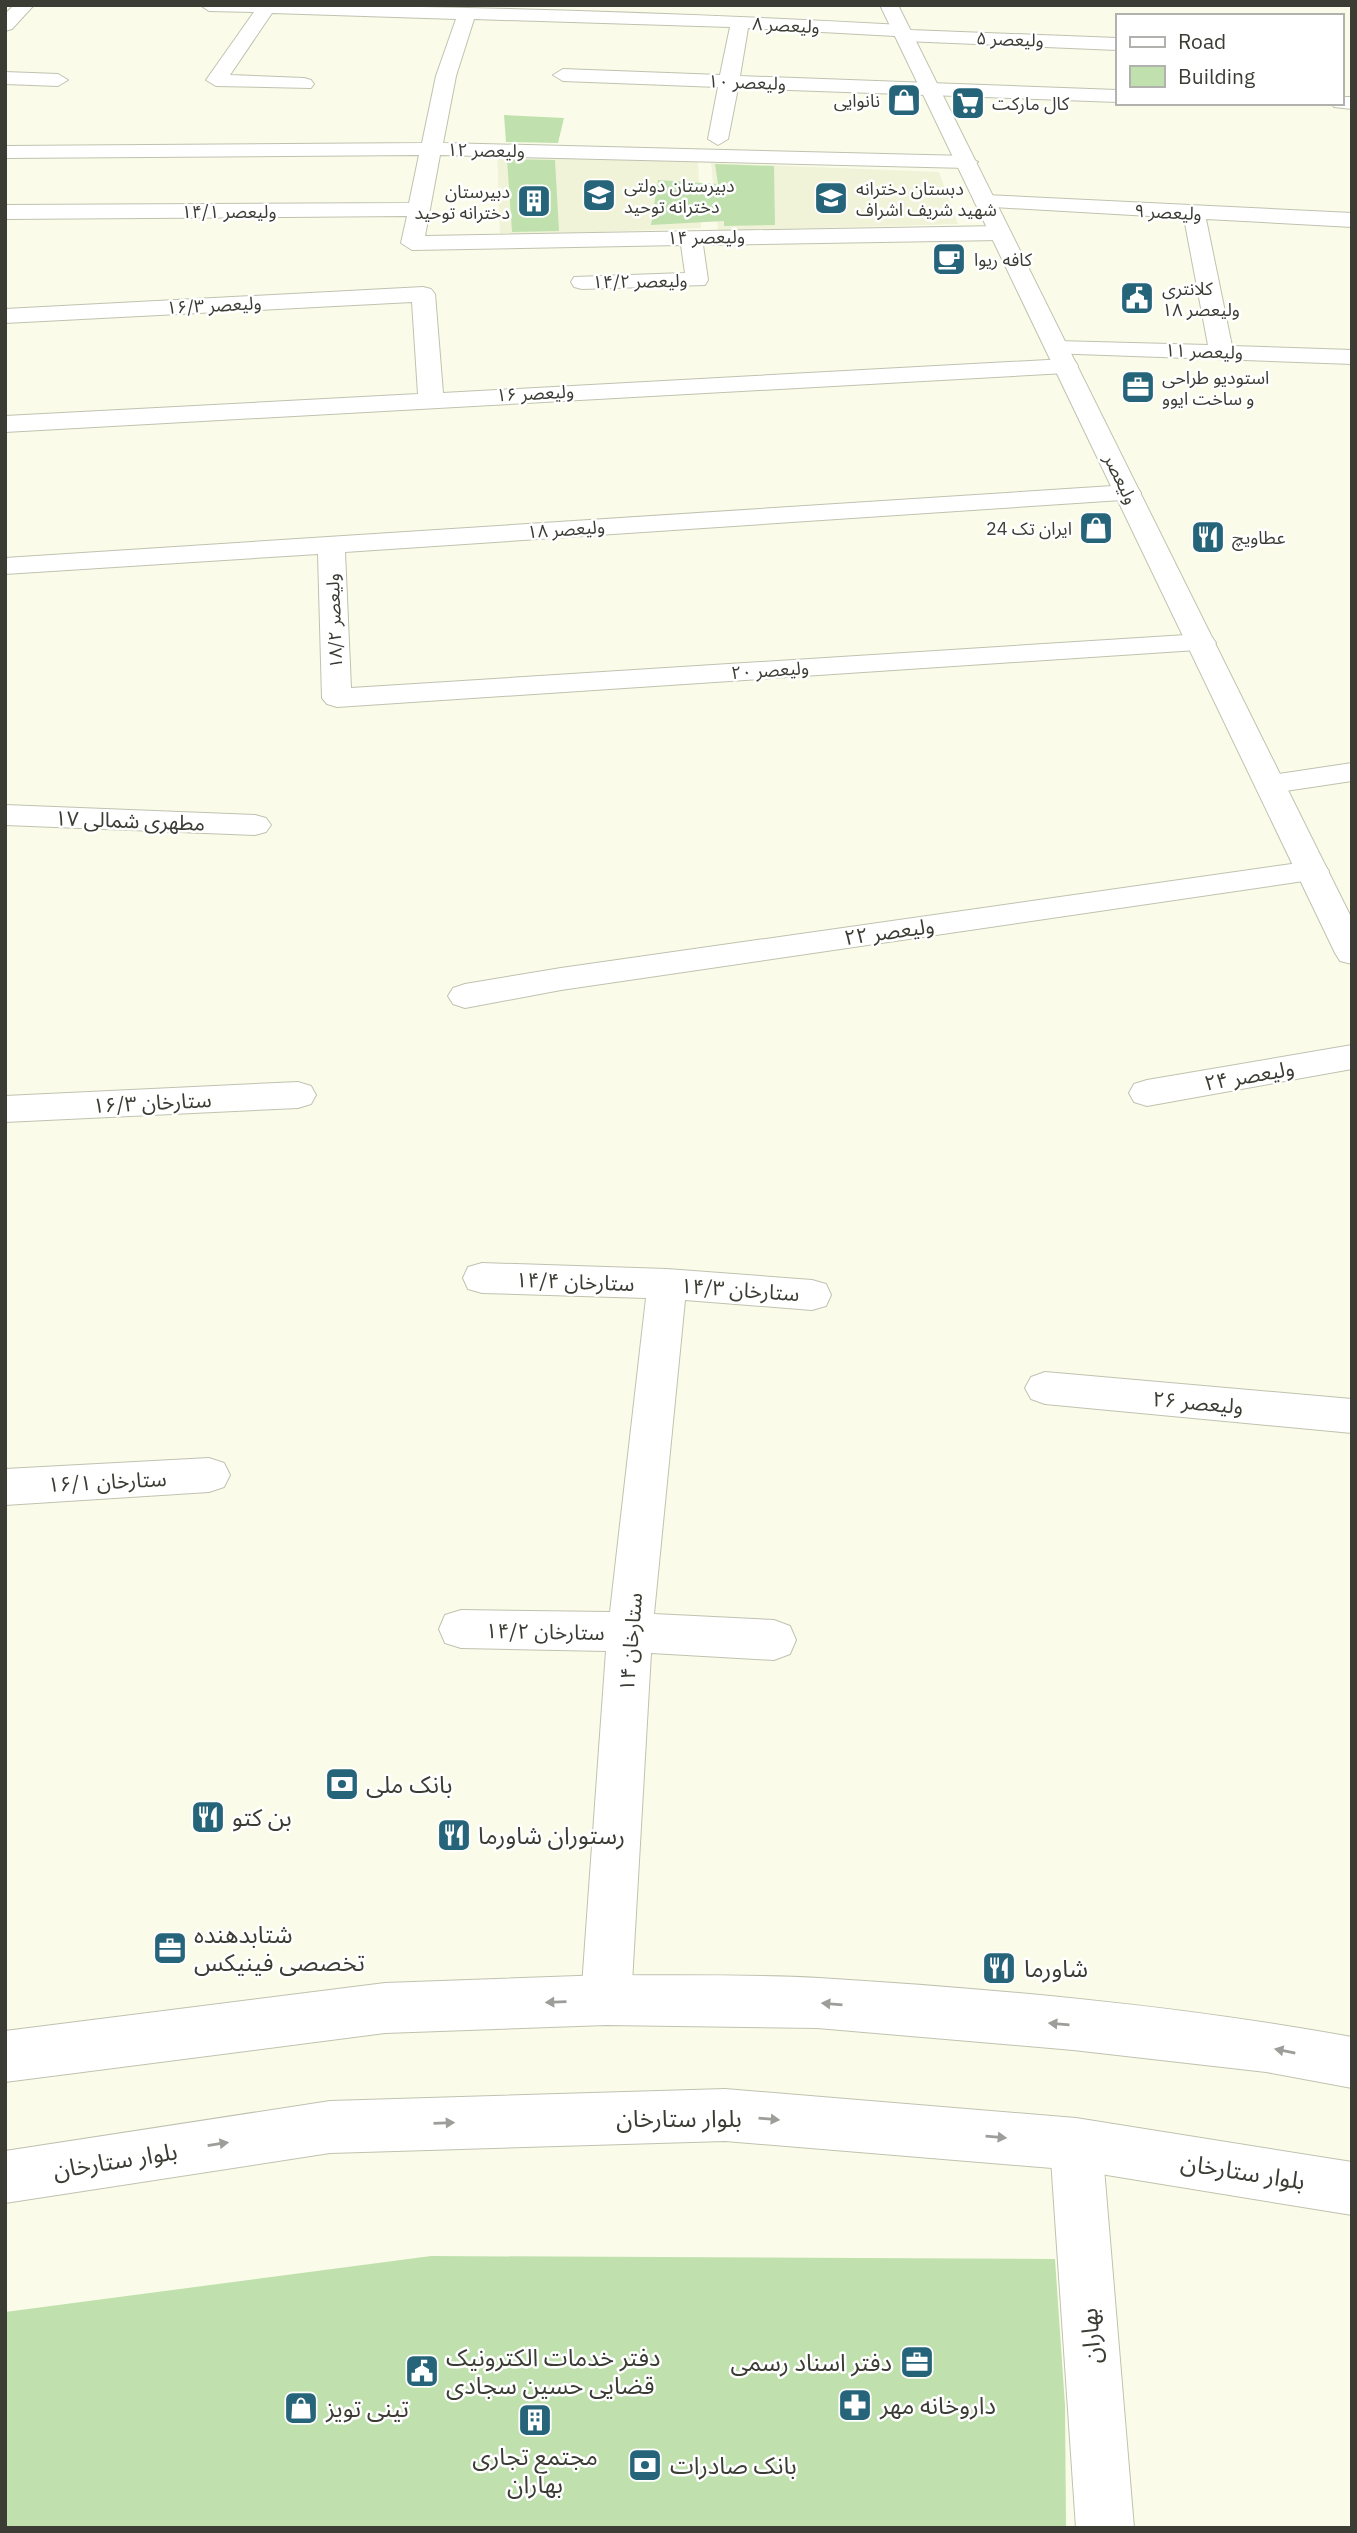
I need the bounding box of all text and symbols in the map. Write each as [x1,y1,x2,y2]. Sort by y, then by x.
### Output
street label: ۸ ولیعصر [752,12,820,38]
legend [1116,14,1343,105]
street label: ۵ ولیعصر [976,26,1044,52]
text: Road [1178,27,1226,55]
text: Building [1178,62,1255,90]
street label: ۱۰ ولیعصر [708,69,786,95]
shop icon: نانوایی [885,81,923,119]
supermarket icon: کال مارکت [949,84,987,122]
place label: نانوایی [834,89,880,112]
place label: کال مارکت [992,92,1070,115]
street label: ۱۲ ولیعصر [447,138,525,162]
place label: دبیرستان دولتی دخترانه توحید [624,174,735,218]
school or university icon: دبیرستان دولتی دخترانه توحید [580,176,618,214]
place label: دبستان دخترانه شهید شریف اشراف [856,177,997,221]
school or university icon: دبستان دخترانه شهید شریف اشراف [812,179,850,217]
place label: دبیرستان دخترانه توحید [415,180,510,224]
building icon: دبیرستان دخترانه توحید [515,182,553,220]
street label: ۹ ولیعصر [1134,199,1202,225]
street label: ۱۴/۱ ولیعصر [181,200,277,223]
street label: ۱۴ ولیعصر [667,225,745,249]
cafe icon: کافه ریوا [930,240,968,278]
place label: کافه ریوا [974,248,1033,271]
street label: ۱۴/۲ ولیعصر [592,269,688,293]
place label: کلانتری ۱۸ ولیعصر [1162,277,1240,321]
public building icon: کلانتری ۱۸ ولیعصر [1118,279,1156,317]
street label: ۱۶/۳ ولیعصر [166,291,262,319]
street label: ۱۱ ولیعصر [1165,338,1243,364]
place label: استودیو طراحی و ساخت ایوو [1162,366,1269,410]
office icon: استودیو طراحی و ساخت ایوو [1119,368,1157,406]
street label: ۱۶ ولیعصر [496,379,574,407]
street label: ولیعصر [1099,449,1143,508]
shop icon: ایران تک 24 [1077,509,1115,547]
street label: ۱۸ ولیعصر [526,515,606,543]
place label: ایران تک 24 [986,517,1072,540]
restaurant icon: عطاویچ [1189,518,1227,556]
place label: عطاویچ [1232,526,1285,551]
street label: ۱۸/۲ ولیعصر [321,573,347,669]
street label: ۲۰ ولیعصر [730,656,810,684]
street label: ۱۷ مطهری شمالی [54,803,206,837]
street label: ۲۲ ولیعصر [842,911,936,951]
street label: ۲۴ ولیعصر [1202,1053,1296,1097]
street label: ۱۶/۳ ستارخان [92,1085,212,1119]
street label: ۱۴/۴ ستارخان [515,1265,635,1297]
street label: ۱۴/۳ ستارخان [680,1271,800,1307]
street label: ۲۶ ولیعصر [1152,1384,1244,1420]
street label: ۱۶/۱ ستارخان [47,1464,167,1498]
street label: ۱۴ ستارخان [612,1591,648,1693]
street label: ۱۴/۲ ستارخان [485,1616,605,1646]
bank icon: بانک ملی [323,1765,361,1803]
place label: بانک ملی [366,1768,452,1800]
restaurant icon: بن کتو [189,1798,227,1836]
place label: بن کتو [232,1801,292,1833]
restaurant icon: رستوران شاورما [435,1816,473,1854]
place label: رستوران شاورما [478,1819,625,1851]
place label: شتابدهنده تخصصی فینیکس [194,1918,365,1978]
office icon: شتابدهنده تخصصی فینیکس [151,1929,189,1967]
restaurant icon: شاورما [980,1949,1018,1987]
place label: شاورما [1024,1952,1088,1984]
one-way arrow [544,1996,566,2007]
one-way arrow [821,1998,843,2009]
one-way arrow [1048,2018,1070,2029]
one-way arrow [1274,2045,1296,2056]
street label: بلوار ستارخان [616,2102,742,2134]
one-way arrow [759,2114,781,2125]
one-way arrow [433,2118,455,2129]
one-way arrow [985,2132,1007,2143]
street label: بلوار ستارخان [51,2134,179,2186]
one-way arrow [207,2138,229,2149]
street label: بلوار ستارخان [1179,2145,1307,2197]
street label: بهاران [1072,2307,1108,2365]
place label: دفتر خدمات الکترونیک قضایی حسین سجادی [446,2341,660,2401]
office icon: دفتر اسناد رسمی [898,2343,936,2381]
place label: دفتر اسناد رسمی [730,2346,892,2378]
public building icon: دفتر خدمات الکترونیک قضایی حسین سجادی [403,2352,441,2390]
pharmacy icon: داروخانه مهر [836,2386,874,2424]
shop icon: تینی تویز [282,2389,320,2427]
place label: داروخانه مهر [879,2389,996,2421]
place label: تینی تویز [325,2392,409,2424]
building icon: مجتمع تجاری بهاران [516,2401,554,2439]
place label: مجتمع تجاری بهاران [472,2440,598,2500]
bank icon: بانک صادرات [626,2446,664,2484]
place label: بانک صادرات [670,2449,797,2481]

